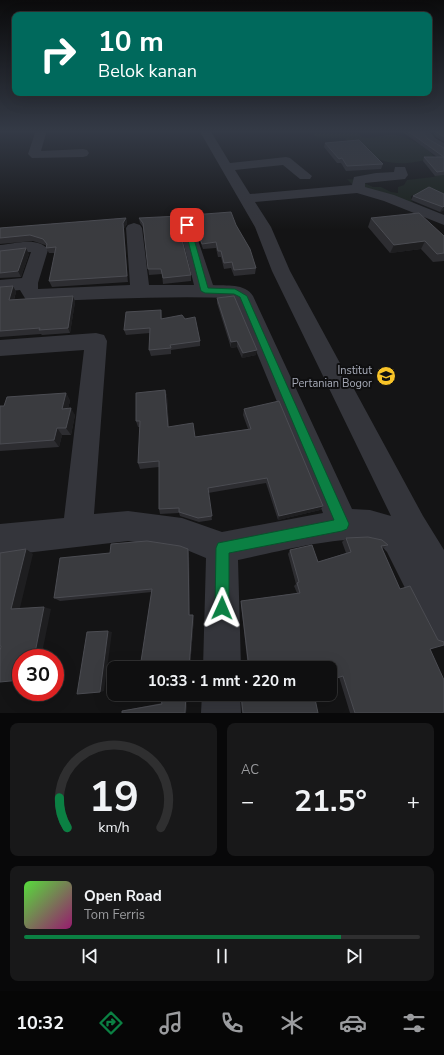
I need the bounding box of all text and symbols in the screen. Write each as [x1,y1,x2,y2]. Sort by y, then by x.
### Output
text: 10 m [98,23,164,61]
icon: right [32,28,84,80]
text: Belok kanan [98,59,197,83]
pin [170,208,204,242]
icon: arrive [176,214,198,236]
place label: Institut Pertanian Bogor [292,363,372,391]
school or university icon: Institut Pertanian Bogor [375,365,397,387]
position arrow [201,587,243,629]
speed limit sign: 30 [12,649,64,701]
text: 10:33 · 1 mnt · 220 m [148,671,296,691]
text: AC [241,761,259,779]
text: 19 [89,768,138,825]
text: 21.5° [294,781,367,822]
text: − [241,787,254,817]
text: + [407,787,420,817]
text: km/h [98,817,129,836]
text: Open Road [84,886,162,906]
text: Tom Ferris [84,906,145,924]
icon: previous [79,945,101,967]
icon: pause [211,945,233,967]
icon: next [343,945,365,967]
icon: directions [97,1009,125,1037]
icon: music [157,1009,185,1037]
icon: phone [218,1009,246,1037]
icon: climate [278,1009,306,1037]
icon: car [339,1009,367,1037]
icon: filters [400,1009,428,1037]
text: 10:32 [16,1011,64,1035]

